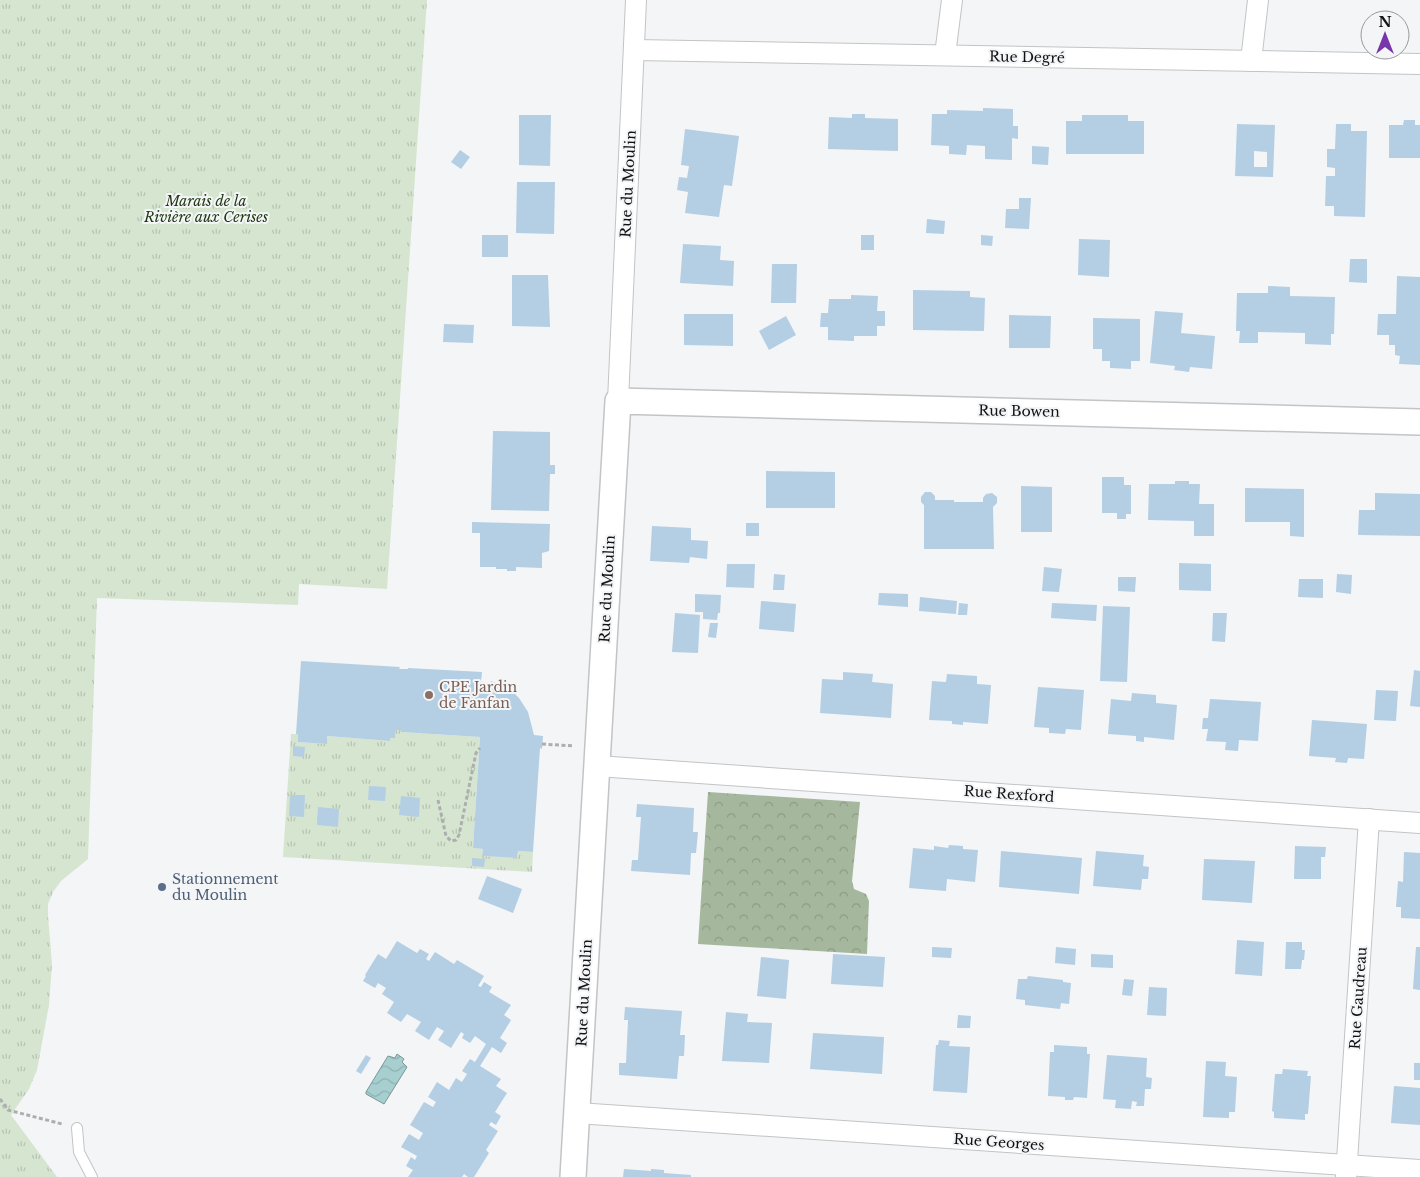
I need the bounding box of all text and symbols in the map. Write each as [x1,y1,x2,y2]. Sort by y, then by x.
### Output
north arrow [1360,10,1410,60]
text: N [1378,13,1392,31]
street label: Rue Degré [989,47,1065,67]
street label: Rue du Moulin [616,129,640,238]
park label: Marais de la Rivière aux Cerises [143,192,268,226]
street label: Rue Bowen [978,401,1060,421]
street label: Rue du Moulin [595,534,619,643]
place label: CPE Jardin de Fanfan [439,678,518,712]
marker: CPE Jardin de Fanfan [423,689,435,701]
street label: Rue Rexford [963,782,1055,806]
place label: Stationnement du Moulin [172,870,279,904]
marker: Stationnement du Moulin [156,881,168,893]
street label: Rue du Moulin [572,938,596,1047]
street label: Rue Gaudreau [1345,945,1371,1050]
street label: Rue Georges [953,1130,1045,1154]

